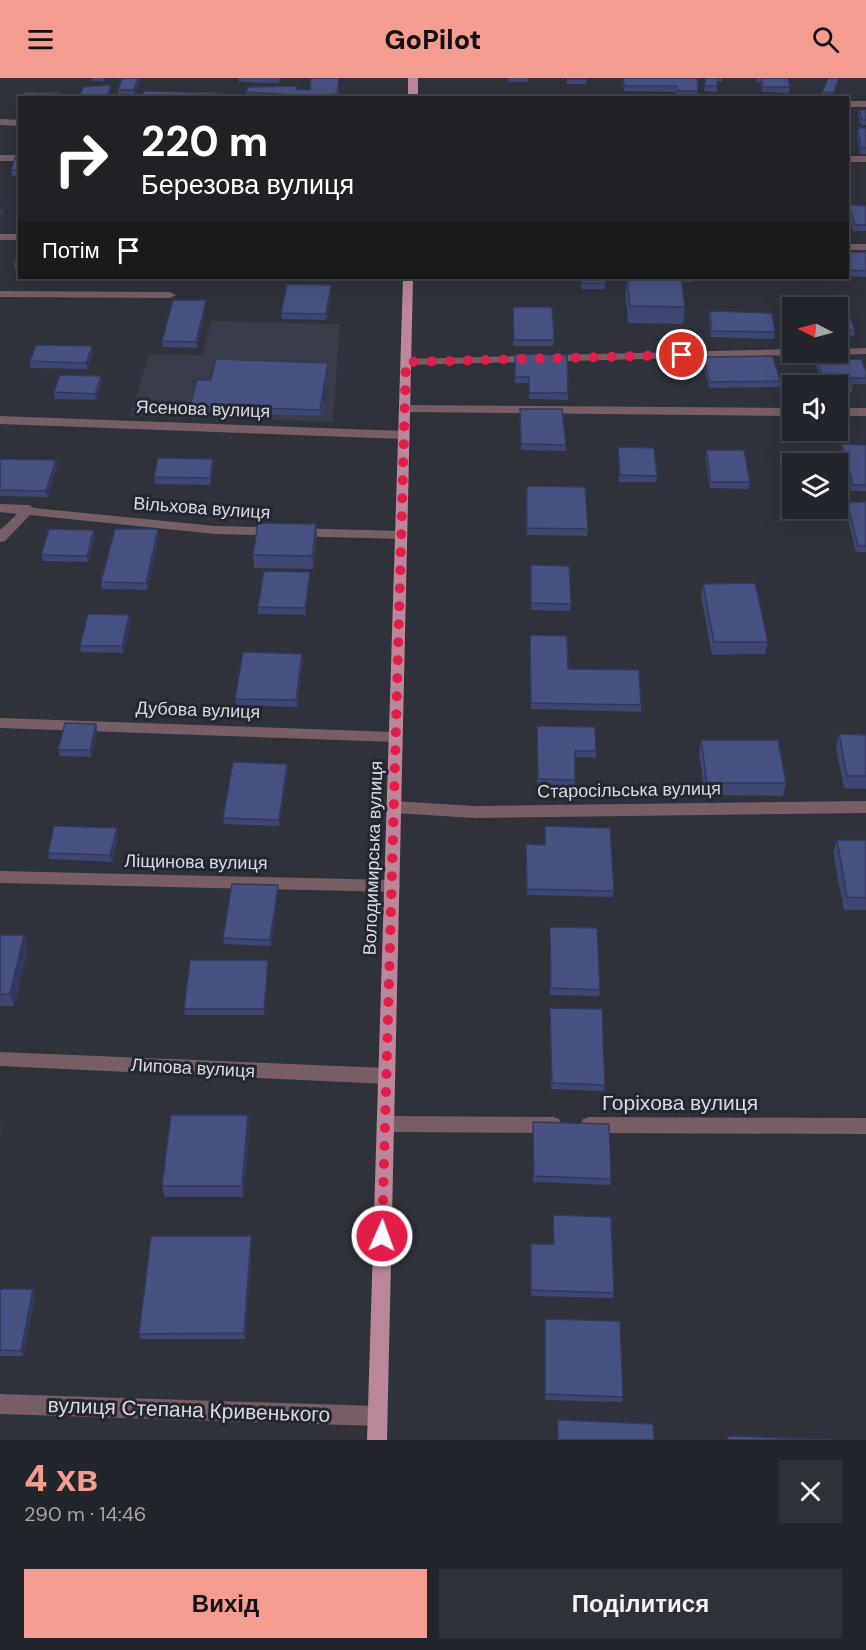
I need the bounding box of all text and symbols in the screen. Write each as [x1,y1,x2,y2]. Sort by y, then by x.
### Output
text: GoPilot [385,22,481,57]
icon: menu [24,23,57,56]
icon: search [809,23,842,56]
text: 220 m [141,114,268,169]
icon: right [42,120,120,198]
text: Березова вулиця [141,167,354,202]
icon: arrive [112,234,145,267]
text: Потім [42,236,100,265]
north arrow [782,297,848,363]
map controls [782,297,848,519]
pin [656,329,707,380]
icon: arrive [665,338,698,371]
button: sound [782,375,848,441]
street label: Ясенова вулиця [135,395,271,423]
button: layers [782,453,848,519]
street label: Вільхова вулиця [133,491,271,525]
street label: Дубова вулиця [135,696,261,724]
street label: Володимирська вулиця [358,760,388,956]
street label: Старосільська вулиця [537,776,721,804]
street label: Ліщинова вулиця [124,849,268,875]
street label: Липова вулиця [130,1053,256,1083]
street label: Горіхова вулиця [602,1089,758,1117]
position arrow [350,1204,414,1268]
street label: вулиця Степана Кривенького [47,1391,331,1429]
text: 4 хв [24,1455,98,1502]
button: close [779,1460,842,1523]
text: 290 m · 14:46 [24,1501,146,1527]
button: Вихід [24,1569,427,1638]
button: Поділитися [439,1569,842,1638]

